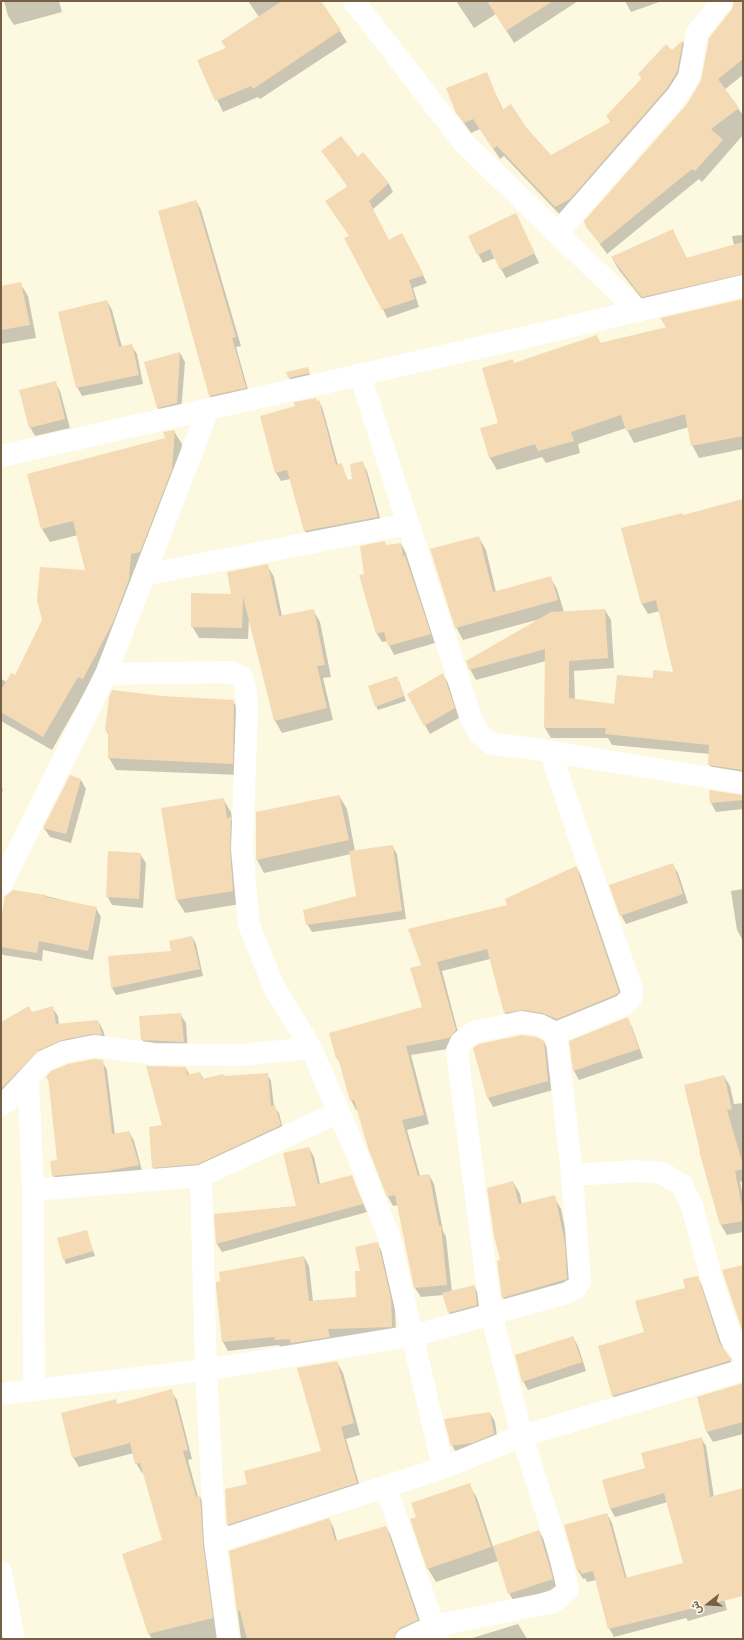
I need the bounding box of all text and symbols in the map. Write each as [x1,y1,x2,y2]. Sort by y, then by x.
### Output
north arrow [688,1584,728,1624]
text: ش [688,1599,704,1616]

